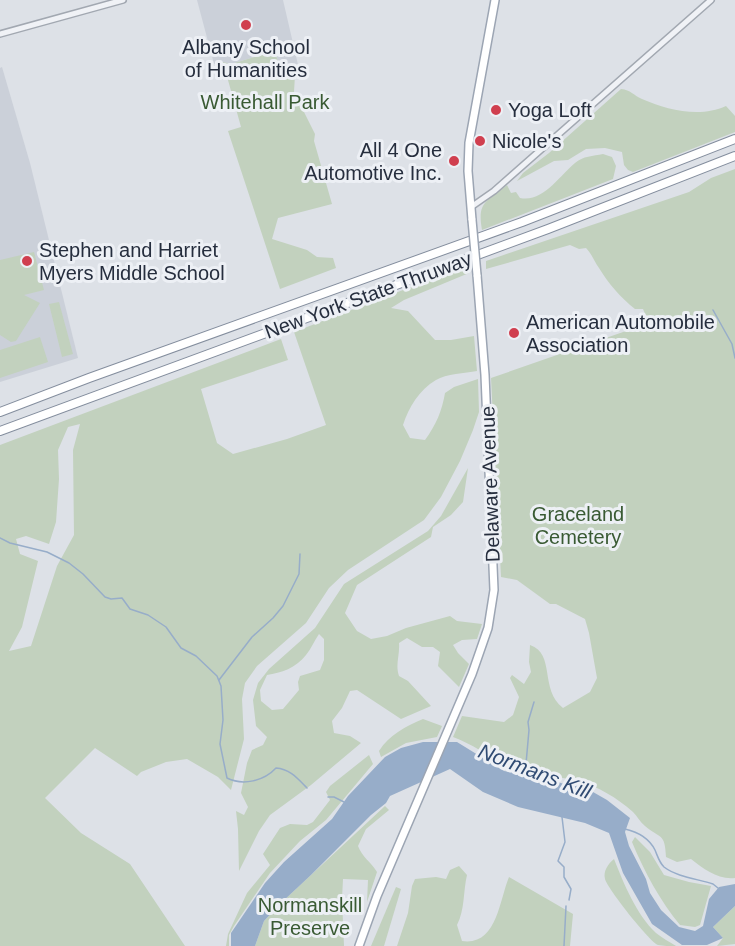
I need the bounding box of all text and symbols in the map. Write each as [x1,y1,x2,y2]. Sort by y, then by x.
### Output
marker: Albany School of Humanities [239,18,253,32]
place label: Albany School of Humanities [182,36,310,81]
park label: Whitehall Park [201,91,330,113]
place label: Yoga Loft [508,99,592,121]
marker: Yoga Loft [489,103,503,117]
place label: Nicole's [492,130,561,152]
marker: Nicole's [473,134,487,148]
place label: All 4 One Automotive Inc. [304,139,442,184]
marker: All 4 One Automotive Inc. [447,154,461,168]
place label: Stephen and Harriet Myers Middle School [39,239,225,284]
street label: New York State Thruway [262,247,474,343]
marker: Stephen and Harriet Myers Middle School [20,254,34,268]
place label: American Automobile Association [526,311,715,356]
marker: American Automobile Association [507,326,521,340]
street label: Delaware Avenue [476,405,504,563]
park label: Graceland Cemetery [532,503,624,548]
water label: Normans Kill [475,739,596,804]
park label: Normanskill Preserve [258,894,362,939]

